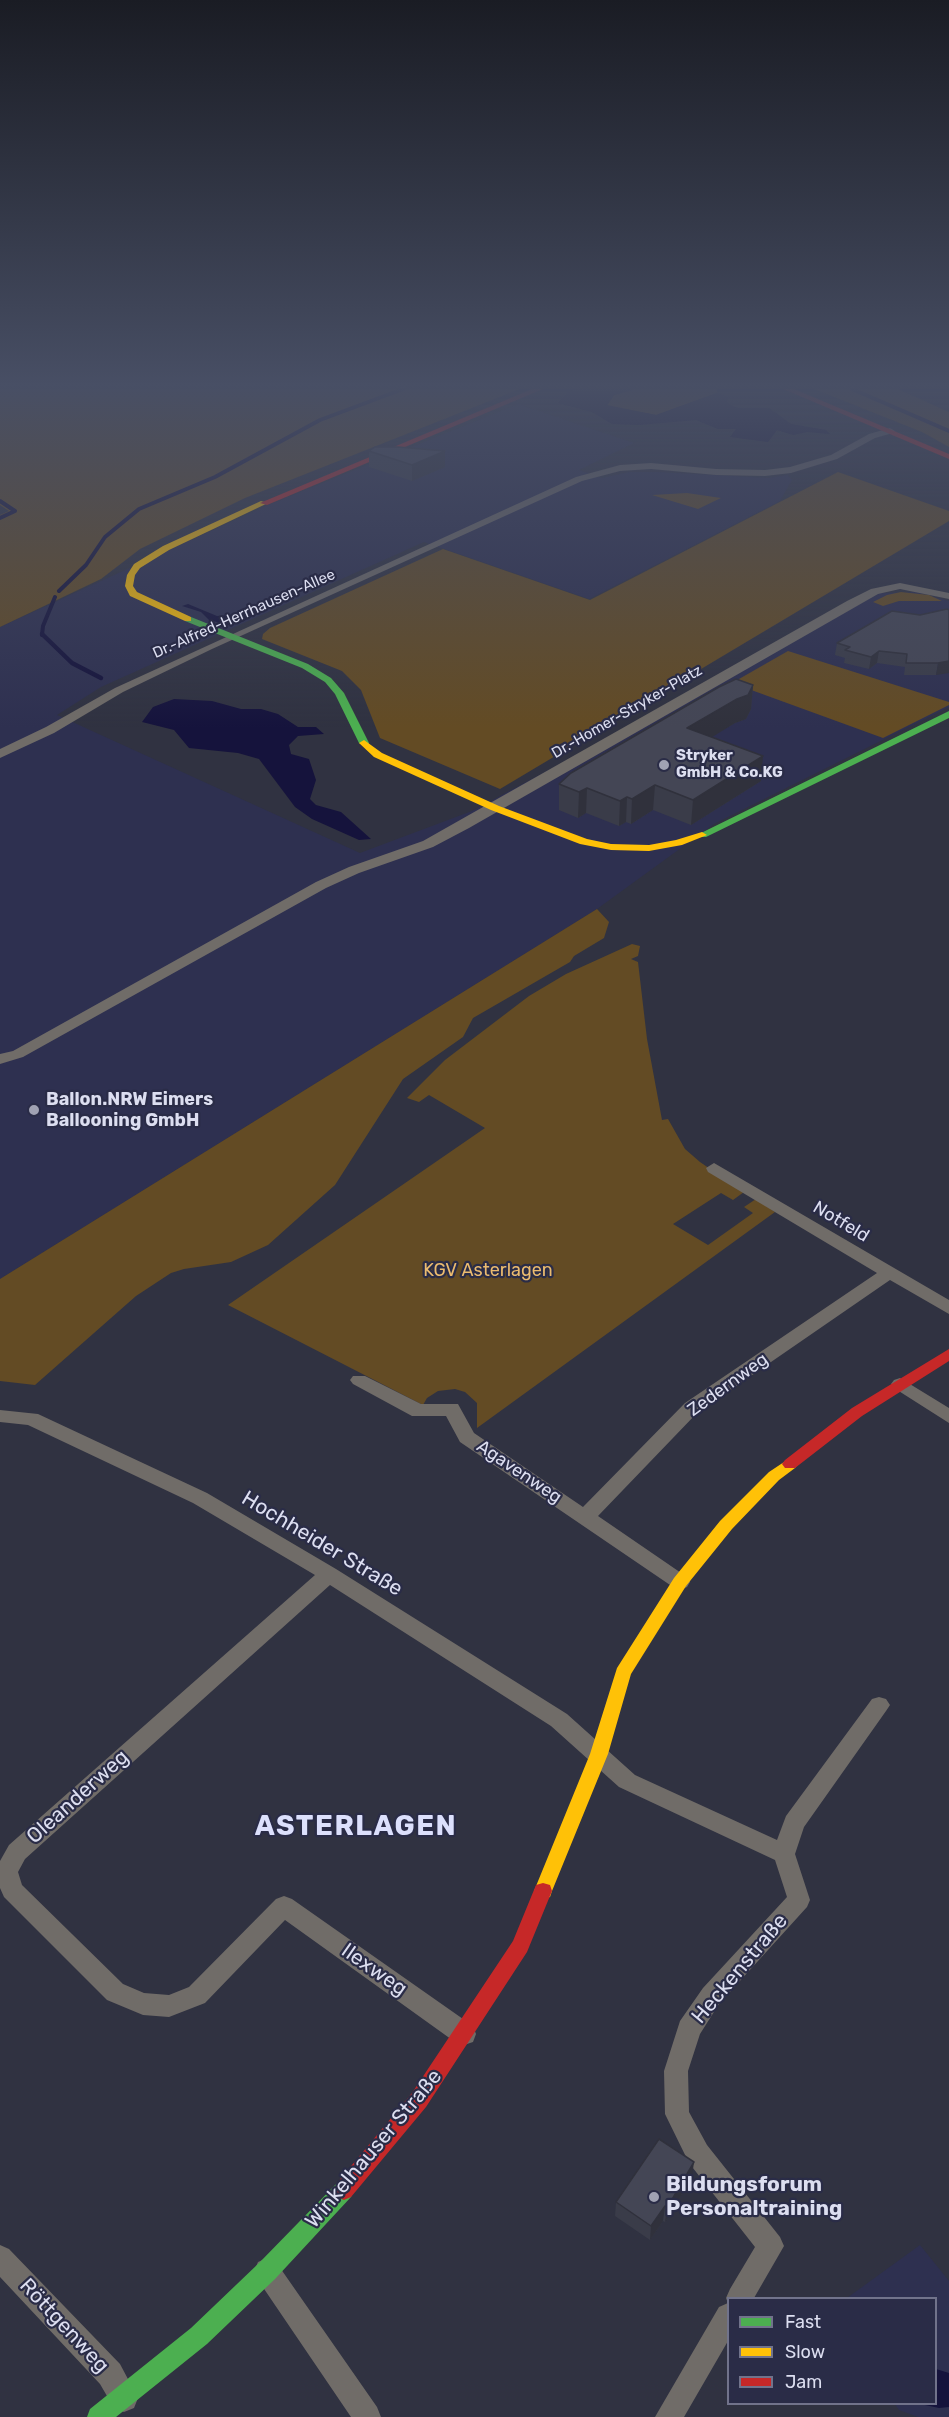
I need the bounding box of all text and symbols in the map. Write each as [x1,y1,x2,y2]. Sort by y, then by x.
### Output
street label: Dr.-Alfred-Herrhausen-Allee [150,566,338,662]
street label: Dr.-Homer-Stryker-Platz [549,662,705,762]
place label: Stryker GmbH & Co.KG [676,747,783,782]
marker: Stryker GmbH & Co.KG [657,758,671,772]
place label: Ballon.NRW Eimers Ballooning GmbH [46,1089,213,1132]
marker: Ballon.NRW Eimers Ballooning GmbH [27,1103,41,1117]
street label: Notfeld [809,1197,873,1247]
park label: KGV Asterlagen [423,1260,553,1282]
street label: Zedernweg [684,1349,772,1421]
street label: Agavenweg [472,1436,566,1508]
street label: Hochheider Straße [237,1486,407,1602]
street label: Oleanderweg [22,1745,134,1849]
district label: ASTERLAGEN [255,1810,457,1844]
street label: Heckenstraße [687,1909,793,2029]
street label: Ilexweg [336,1938,412,2002]
street label: Winkelhauser Straße [300,2065,448,2233]
place label: Bildungsforum Personaltraining [666,2172,842,2222]
marker: Bildungsforum Personaltraining [647,2190,661,2204]
street label: Röttgenweg [14,2274,114,2378]
legend [727,2297,937,2405]
text: Fast [785,2311,821,2333]
text: Slow [785,2341,825,2363]
text: Jam [785,2371,822,2393]

